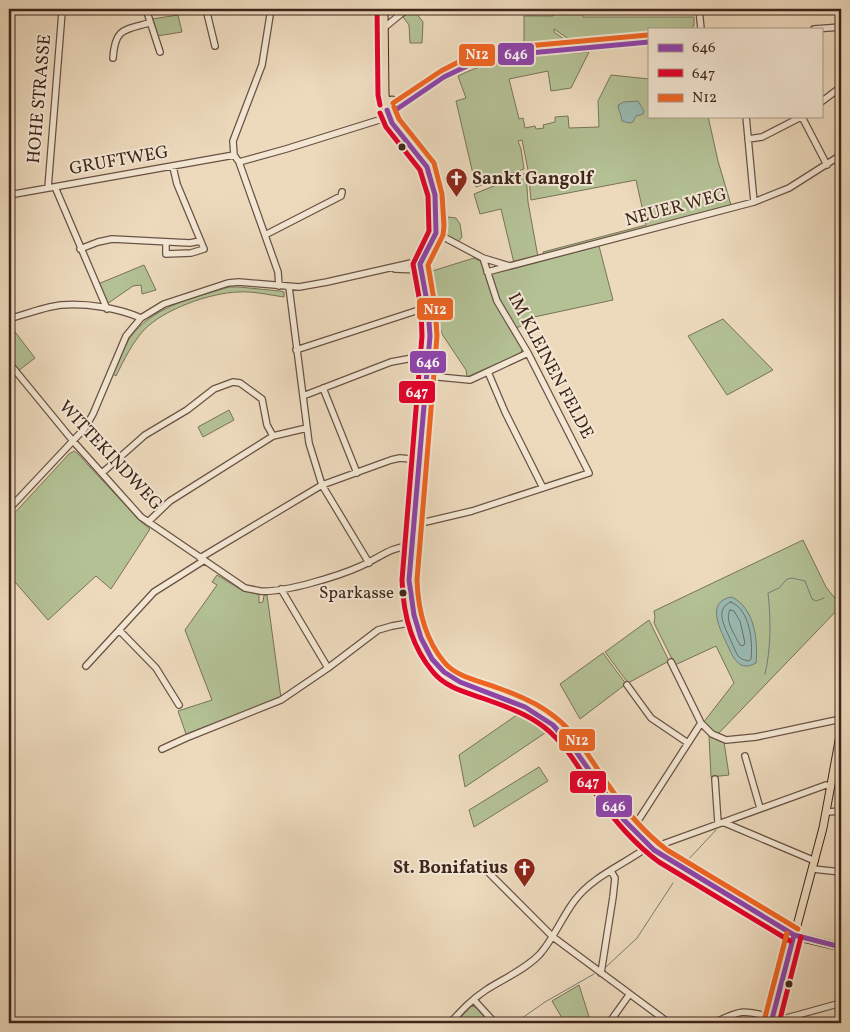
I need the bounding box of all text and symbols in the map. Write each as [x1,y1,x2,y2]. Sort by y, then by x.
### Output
legend [648,28,822,118]
street label: HOHE STRASSE [22,33,58,165]
text: 646 [692,38,716,59]
line badge: 646 [497,42,535,66]
line badge: N12 [458,43,496,67]
text: N12 [465,46,489,65]
text: 646 [504,46,528,65]
text: 647 [692,64,715,85]
text: N12 [692,88,717,109]
street label: GRUFTWEG [67,140,171,182]
unlabelled marker [397,142,407,152]
church icon: Sankt Gangolf [444,167,468,198]
place label: Sankt Gangolf [472,167,595,192]
street label: NEUER WEG [622,182,730,234]
street label: IM KLEINEN FELDE [501,288,599,444]
line badge: N12 [416,297,454,321]
text: N12 [423,301,447,320]
line badge: 646 [409,350,447,374]
text: 646 [416,354,440,373]
line badge: 647 [398,380,436,404]
text: 647 [406,384,429,403]
street label: WITTEKINDWEG [52,395,168,517]
place label: Sparkasse [319,582,394,605]
marker: Sparkasse [398,588,408,598]
line badge: N12 [558,728,596,752]
text: N12 [565,732,589,751]
line badge: 647 [569,770,607,794]
text: 647 [577,774,600,793]
line badge: 646 [595,794,633,818]
text: 646 [602,798,626,817]
place label: St. Bonifatius [393,856,508,881]
church icon: St. Bonifatius [512,856,536,887]
unlabelled marker [784,979,794,989]

